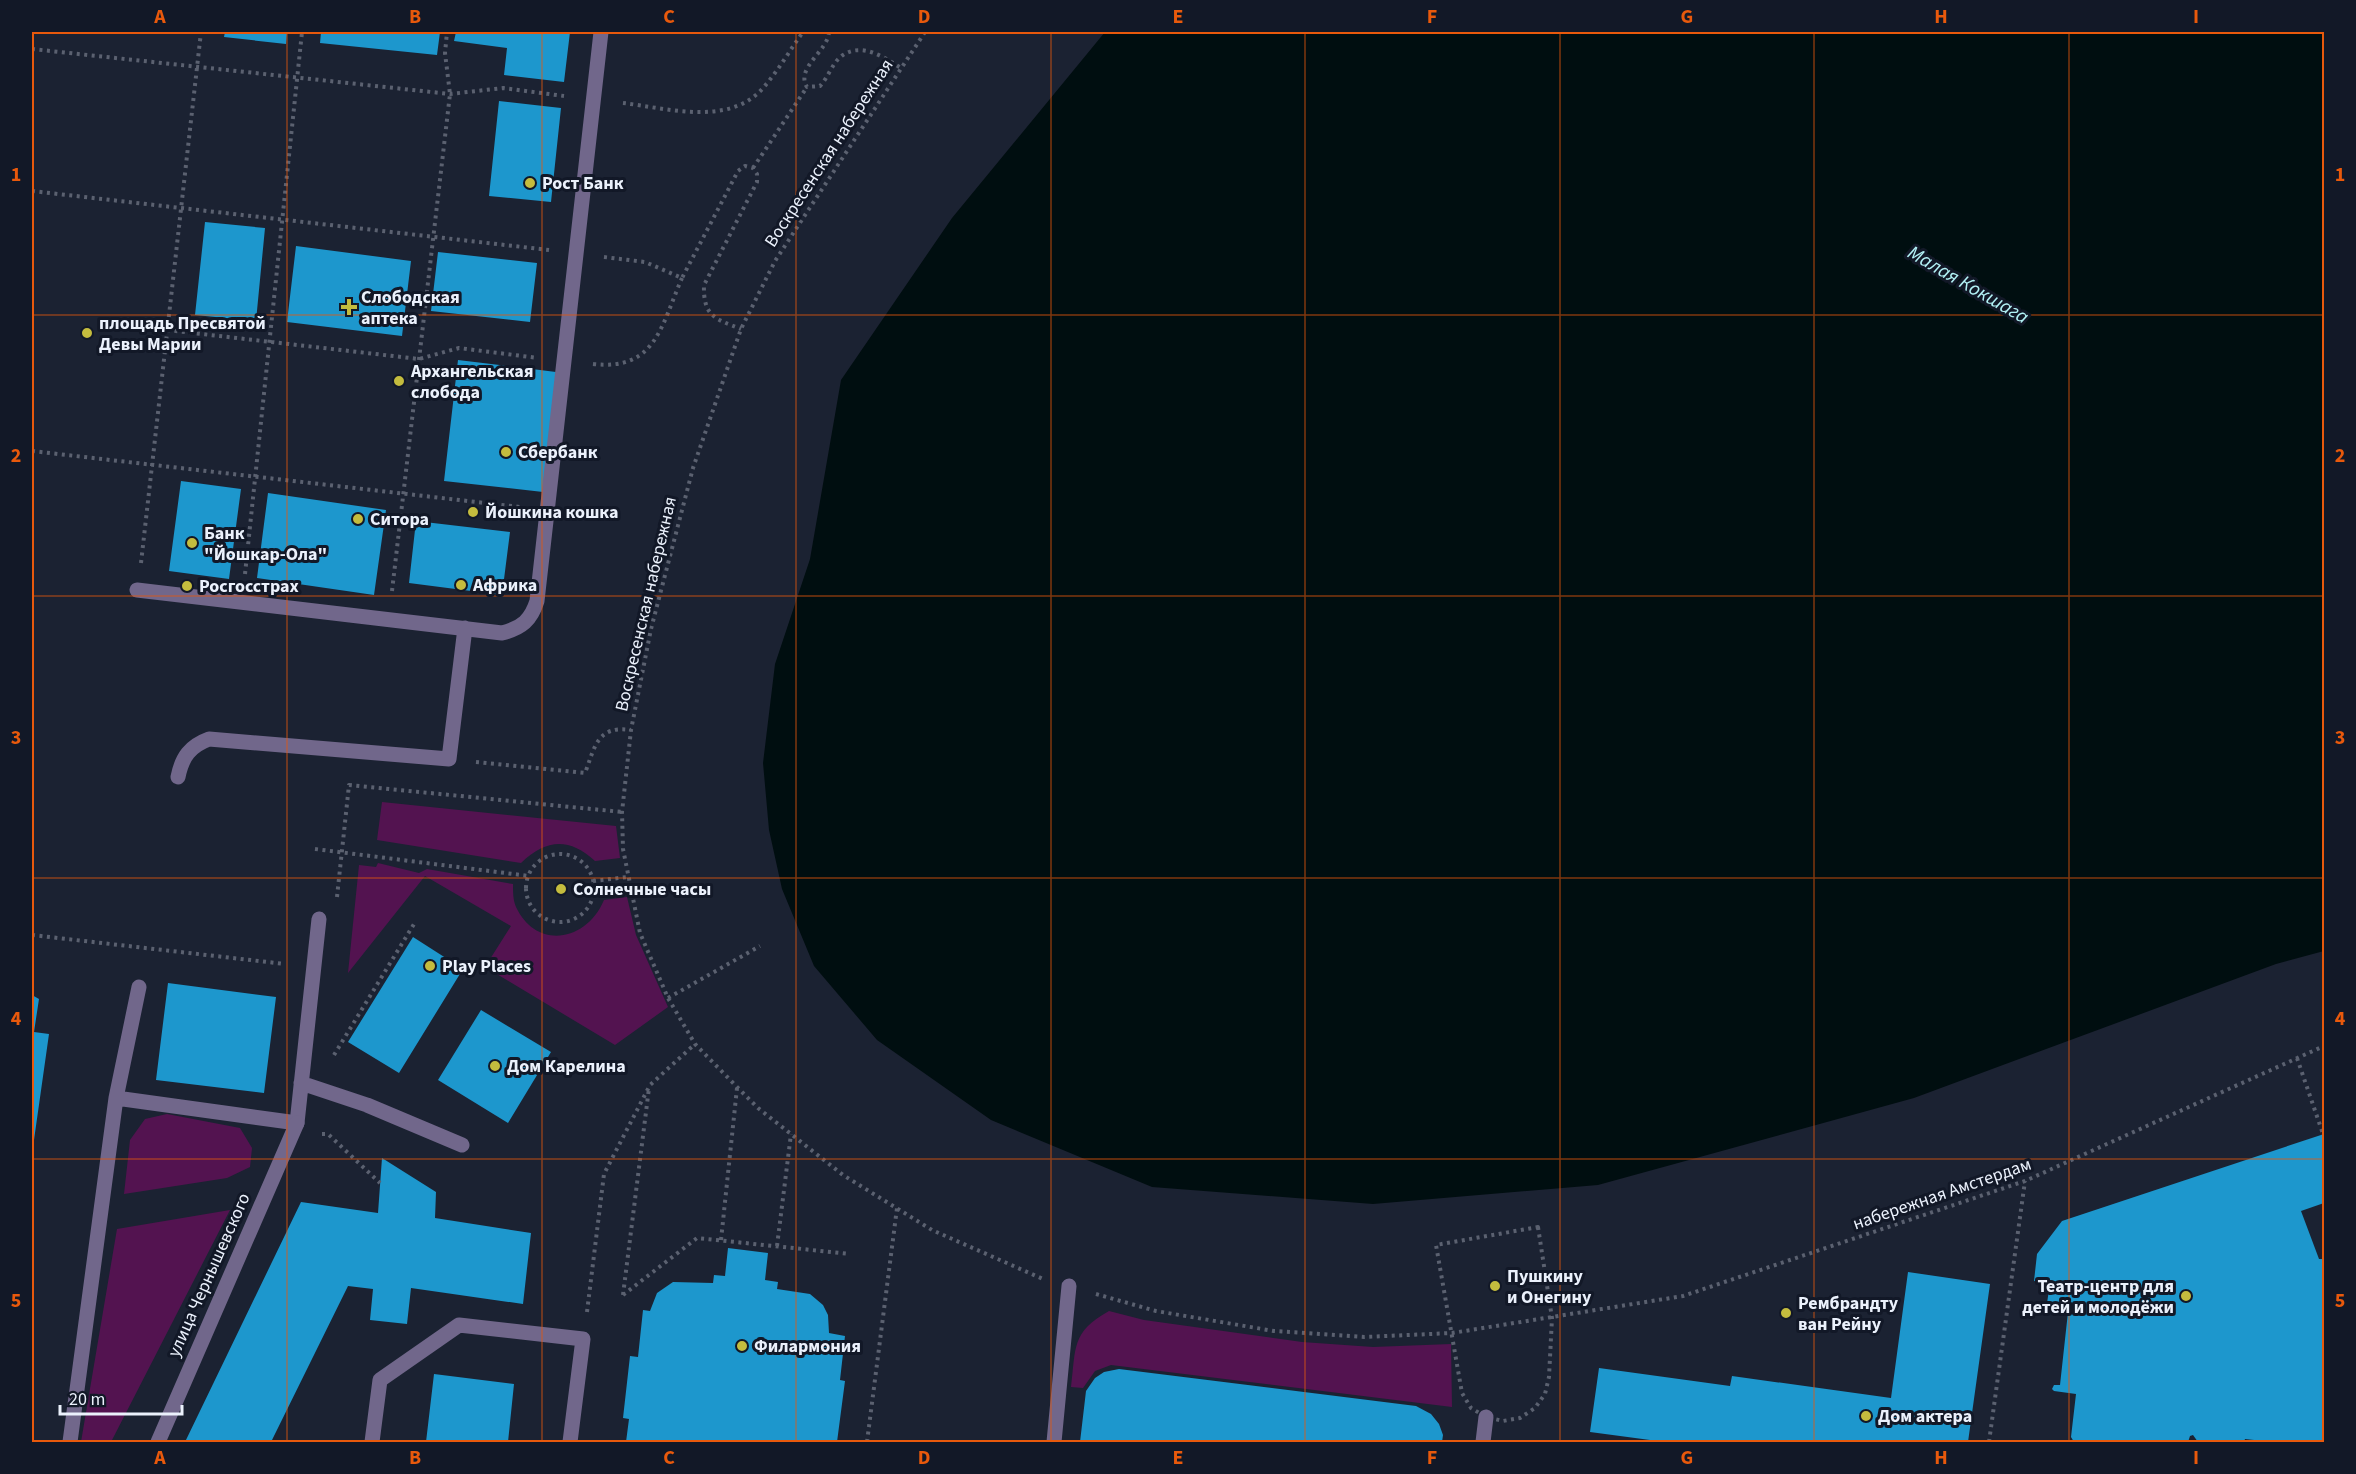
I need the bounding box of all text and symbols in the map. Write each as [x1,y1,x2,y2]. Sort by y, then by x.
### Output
text: A [153,3,166,31]
text: B [409,3,421,31]
text: C [663,3,675,31]
text: D [918,3,930,31]
text: E [1173,3,1183,31]
text: F [1427,3,1437,31]
text: G [1681,3,1693,31]
text: H [1934,3,1948,31]
text: I [2193,3,2199,31]
street label: Воскресенская набережная [759,54,899,252]
text: 1 [11,161,21,189]
text: 1 [2335,161,2345,189]
place label: Рост Банк [542,171,624,196]
marker: Рост Банк [523,176,537,190]
water label: Малая Кокшага [1902,239,2034,331]
place label: Слободская аптека [361,285,460,331]
marker: Слободская аптека [342,300,356,314]
place label: площадь Пресвятой Девы Марии [99,311,266,357]
marker: площадь Пресвятой Девы Марии [80,326,94,340]
place label: Архангельская слобода [410,359,534,405]
marker: Архангельская слобода [392,374,406,388]
place label: Сбербанк [518,440,598,465]
text: 2 [11,442,21,470]
text: 2 [2335,442,2345,470]
marker: Сбербанк [499,445,513,459]
street label: Воскресенская набережная [609,494,683,714]
place label: Йошкина кошка [485,500,619,525]
marker: Йошкина кошка [466,505,480,519]
place label: Ситора [370,507,429,532]
marker: Ситора [351,512,365,526]
place label: Банк "Йошкар-Ола" [204,521,327,567]
marker: Банк "Йошкар-Ола" [185,536,199,550]
place label: Африка [472,573,537,598]
place label: Росгосстрах [199,574,299,599]
marker: Африка [454,578,468,592]
marker: Росгосстрах [180,579,194,593]
text: 3 [11,724,21,752]
text: 3 [2335,724,2345,752]
place label: Солнечные часы [573,877,711,902]
marker: Солнечные часы [554,882,568,896]
place label: Play Places [442,954,531,979]
marker: Play Places [423,959,437,973]
text: 4 [11,1005,22,1033]
text: 4 [2335,1005,2346,1033]
place label: Дом Карелина [507,1054,626,1079]
marker: Дом Карелина [488,1059,502,1073]
street label: набережная Амстердам [1849,1152,2035,1236]
street label: улица Чернышевского [162,1189,256,1361]
place label: Пушкину и Онегину [1507,1264,1592,1310]
place label: Театр-центр для детей и молодёжи [2022,1274,2174,1320]
marker: Пушкину и Онегину [1488,1279,1502,1293]
text: 5 [11,1287,21,1315]
text: 5 [2335,1287,2345,1315]
marker: Театр-центр для детей и молодёжи [2179,1289,2193,1303]
place label: Рембрандту ван Рейну [1798,1291,1899,1337]
marker: Рембрандту ван Рейну [1779,1306,1793,1320]
place label: Филармония [754,1334,861,1359]
marker: Филармония [735,1339,749,1353]
scale bar [60,1378,182,1416]
text: 20 m [69,1387,105,1412]
place label: Дом актера [1878,1404,1972,1429]
marker: Дом актера [1859,1409,1873,1423]
text: A [153,1444,166,1472]
text: B [409,1444,421,1472]
text: C [663,1444,675,1472]
text: D [918,1444,930,1472]
text: E [1173,1444,1183,1472]
text: F [1427,1444,1437,1472]
text: G [1681,1444,1693,1472]
text: H [1934,1444,1948,1472]
text: I [2193,1444,2199,1472]

